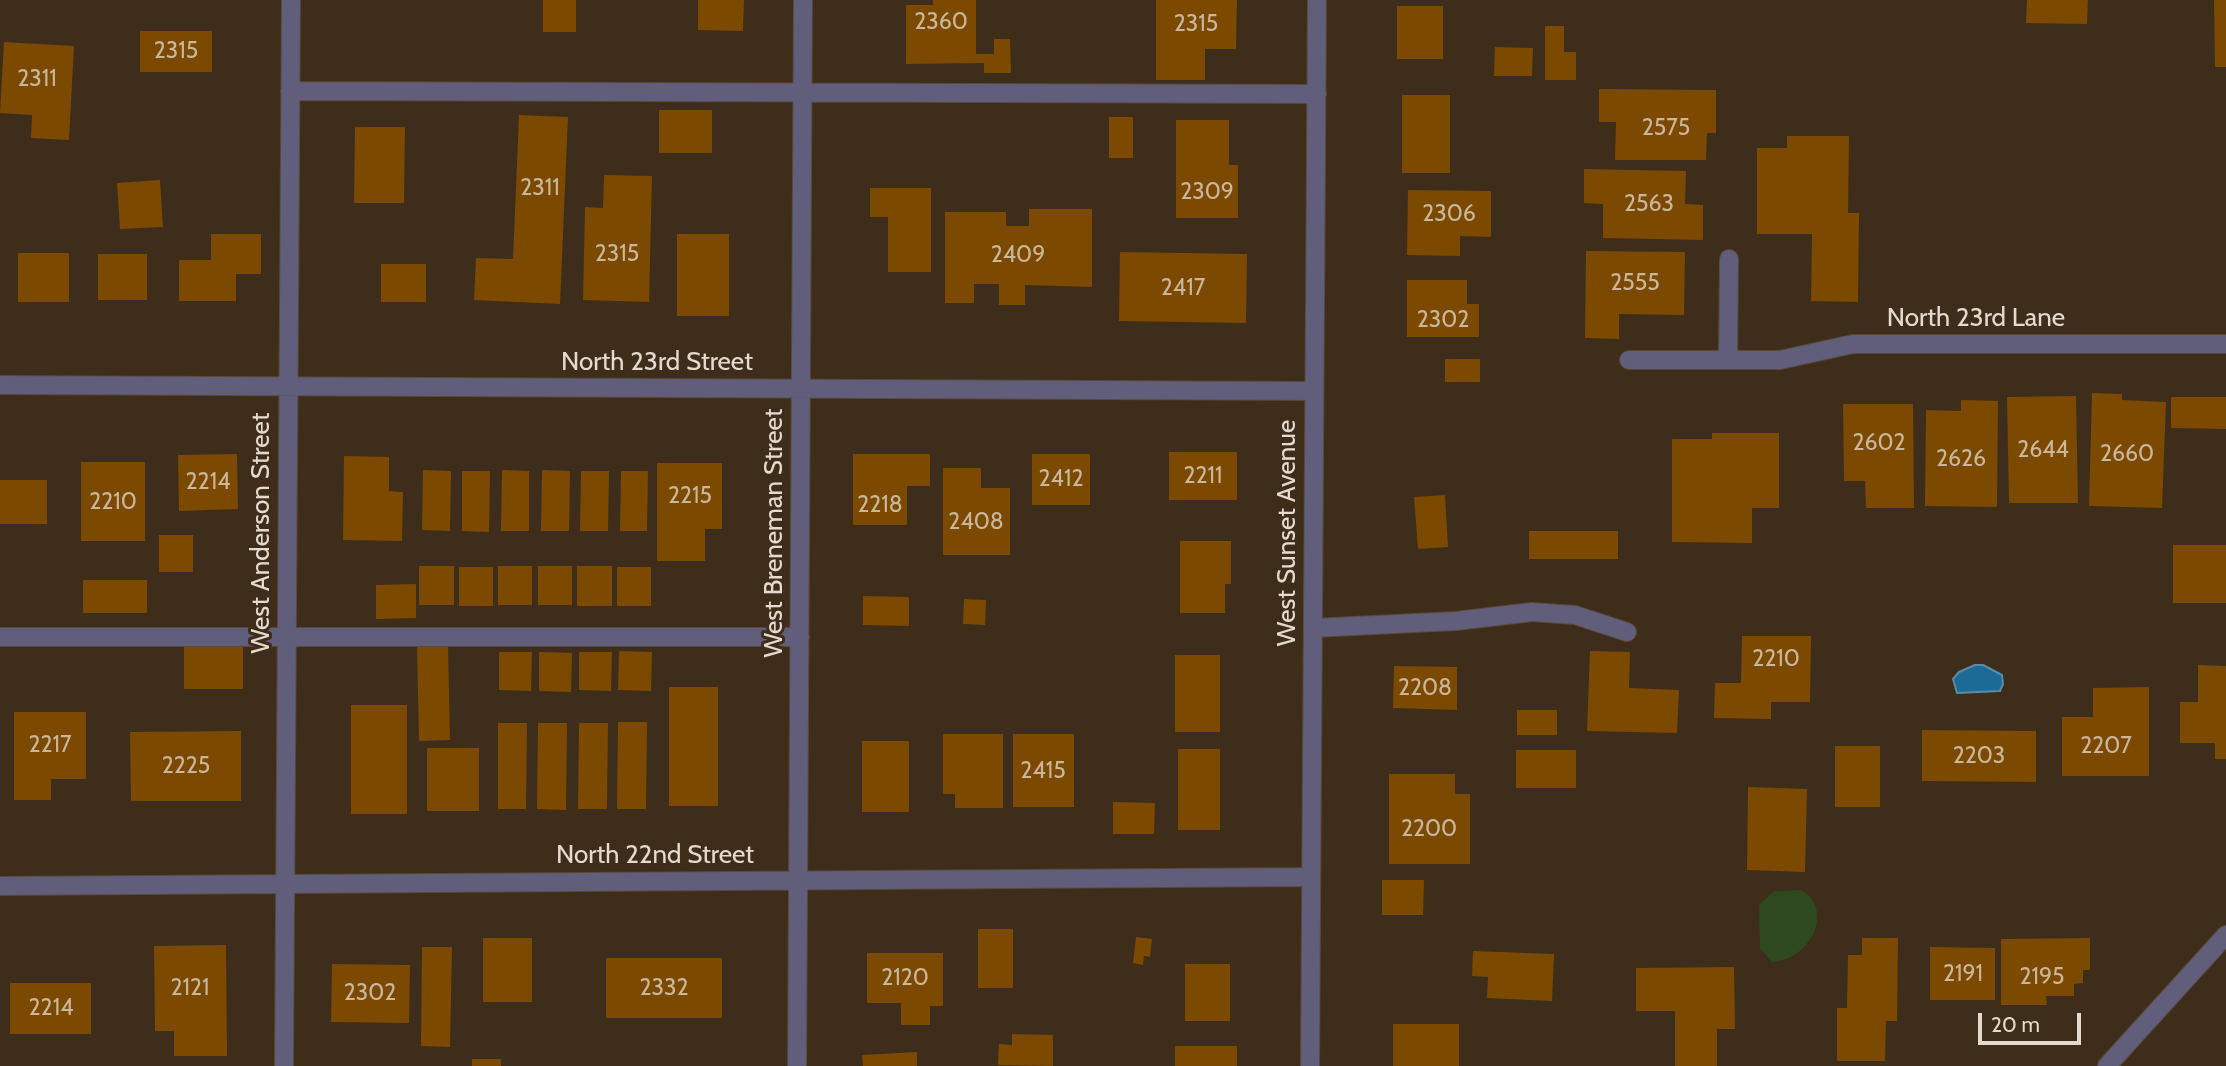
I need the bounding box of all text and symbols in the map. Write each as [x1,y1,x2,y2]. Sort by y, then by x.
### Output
house number: 2360 [914,8,968,36]
house number: 2315 [1174,10,1218,38]
house number: 2315 [154,37,198,65]
house number: 2311 [17,65,57,93]
house number: 2575 [1642,114,1690,142]
house number: 2311 [520,174,560,202]
house number: 2309 [1180,178,1234,206]
house number: 2563 [1624,190,1674,218]
house number: 2306 [1422,200,1476,228]
house number: 2315 [595,240,639,268]
house number: 2409 [991,241,1045,269]
house number: 2555 [1610,269,1660,297]
house number: 2417 [1161,274,1205,302]
street label: North 23rd Lane [1887,302,2065,334]
house number: 2302 [1417,306,1469,334]
street label: North 23rd Street [561,346,753,378]
street label: West Breneman Street [758,408,790,658]
street label: West Anderson Street [245,412,277,654]
street label: West Sunset Avenue [1271,420,1303,646]
house number: 2602 [1852,429,1906,457]
house number: 2644 [2017,436,2069,464]
house number: 2660 [2100,440,2154,468]
house number: 2626 [1936,445,1986,473]
house number: 2211 [1183,462,1223,490]
house number: 2412 [1039,465,1083,493]
house number: 2214 [186,468,230,496]
house number: 2215 [668,482,712,510]
house number: 2210 [89,488,137,516]
house number: 2218 [857,491,903,519]
house number: 2408 [948,508,1004,536]
house number: 2210 [1752,645,1800,673]
house number: 2208 [1398,674,1452,702]
house number: 2217 [28,731,72,759]
house number: 2207 [2080,732,2132,760]
house number: 2203 [1953,742,2005,770]
house number: 2225 [162,752,210,780]
house number: 2415 [1020,757,1066,785]
house number: 2200 [1401,815,1457,843]
street label: North 22nd Street [556,839,754,871]
house number: 2191 [1943,960,1983,988]
house number: 2195 [2019,963,2065,991]
house number: 2120 [881,964,929,992]
house number: 2121 [170,974,210,1002]
house number: 2332 [640,974,688,1002]
house number: 2302 [344,979,396,1007]
house number: 2214 [29,994,73,1022]
scale bar [1981,1000,2084,1044]
text: 20 m [1991,1012,2040,1037]

